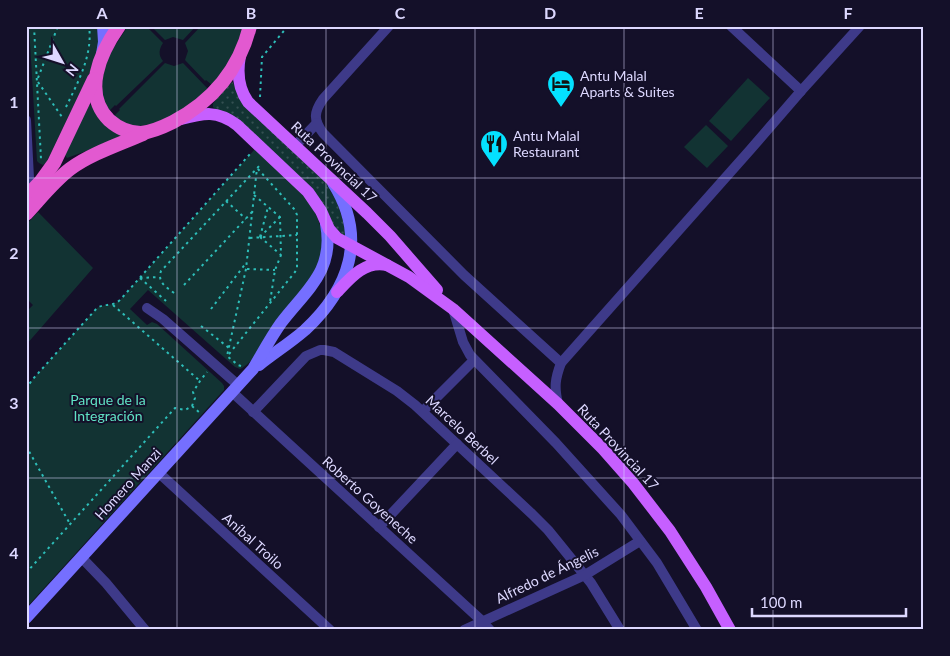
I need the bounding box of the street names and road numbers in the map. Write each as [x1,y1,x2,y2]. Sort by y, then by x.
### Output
street label: Ruta Provincial 17 [288,117,381,206]
street label: Marcelo Berbel [422,392,502,468]
street label: Ruta Provincial 17 [574,400,663,493]
street label: Homero Manzi [91,444,164,523]
street label: Roberto Goyeneche [319,452,422,547]
street label: Aníbal Troilo [219,509,287,572]
street label: Alfredo de Ángelis [493,542,601,607]

